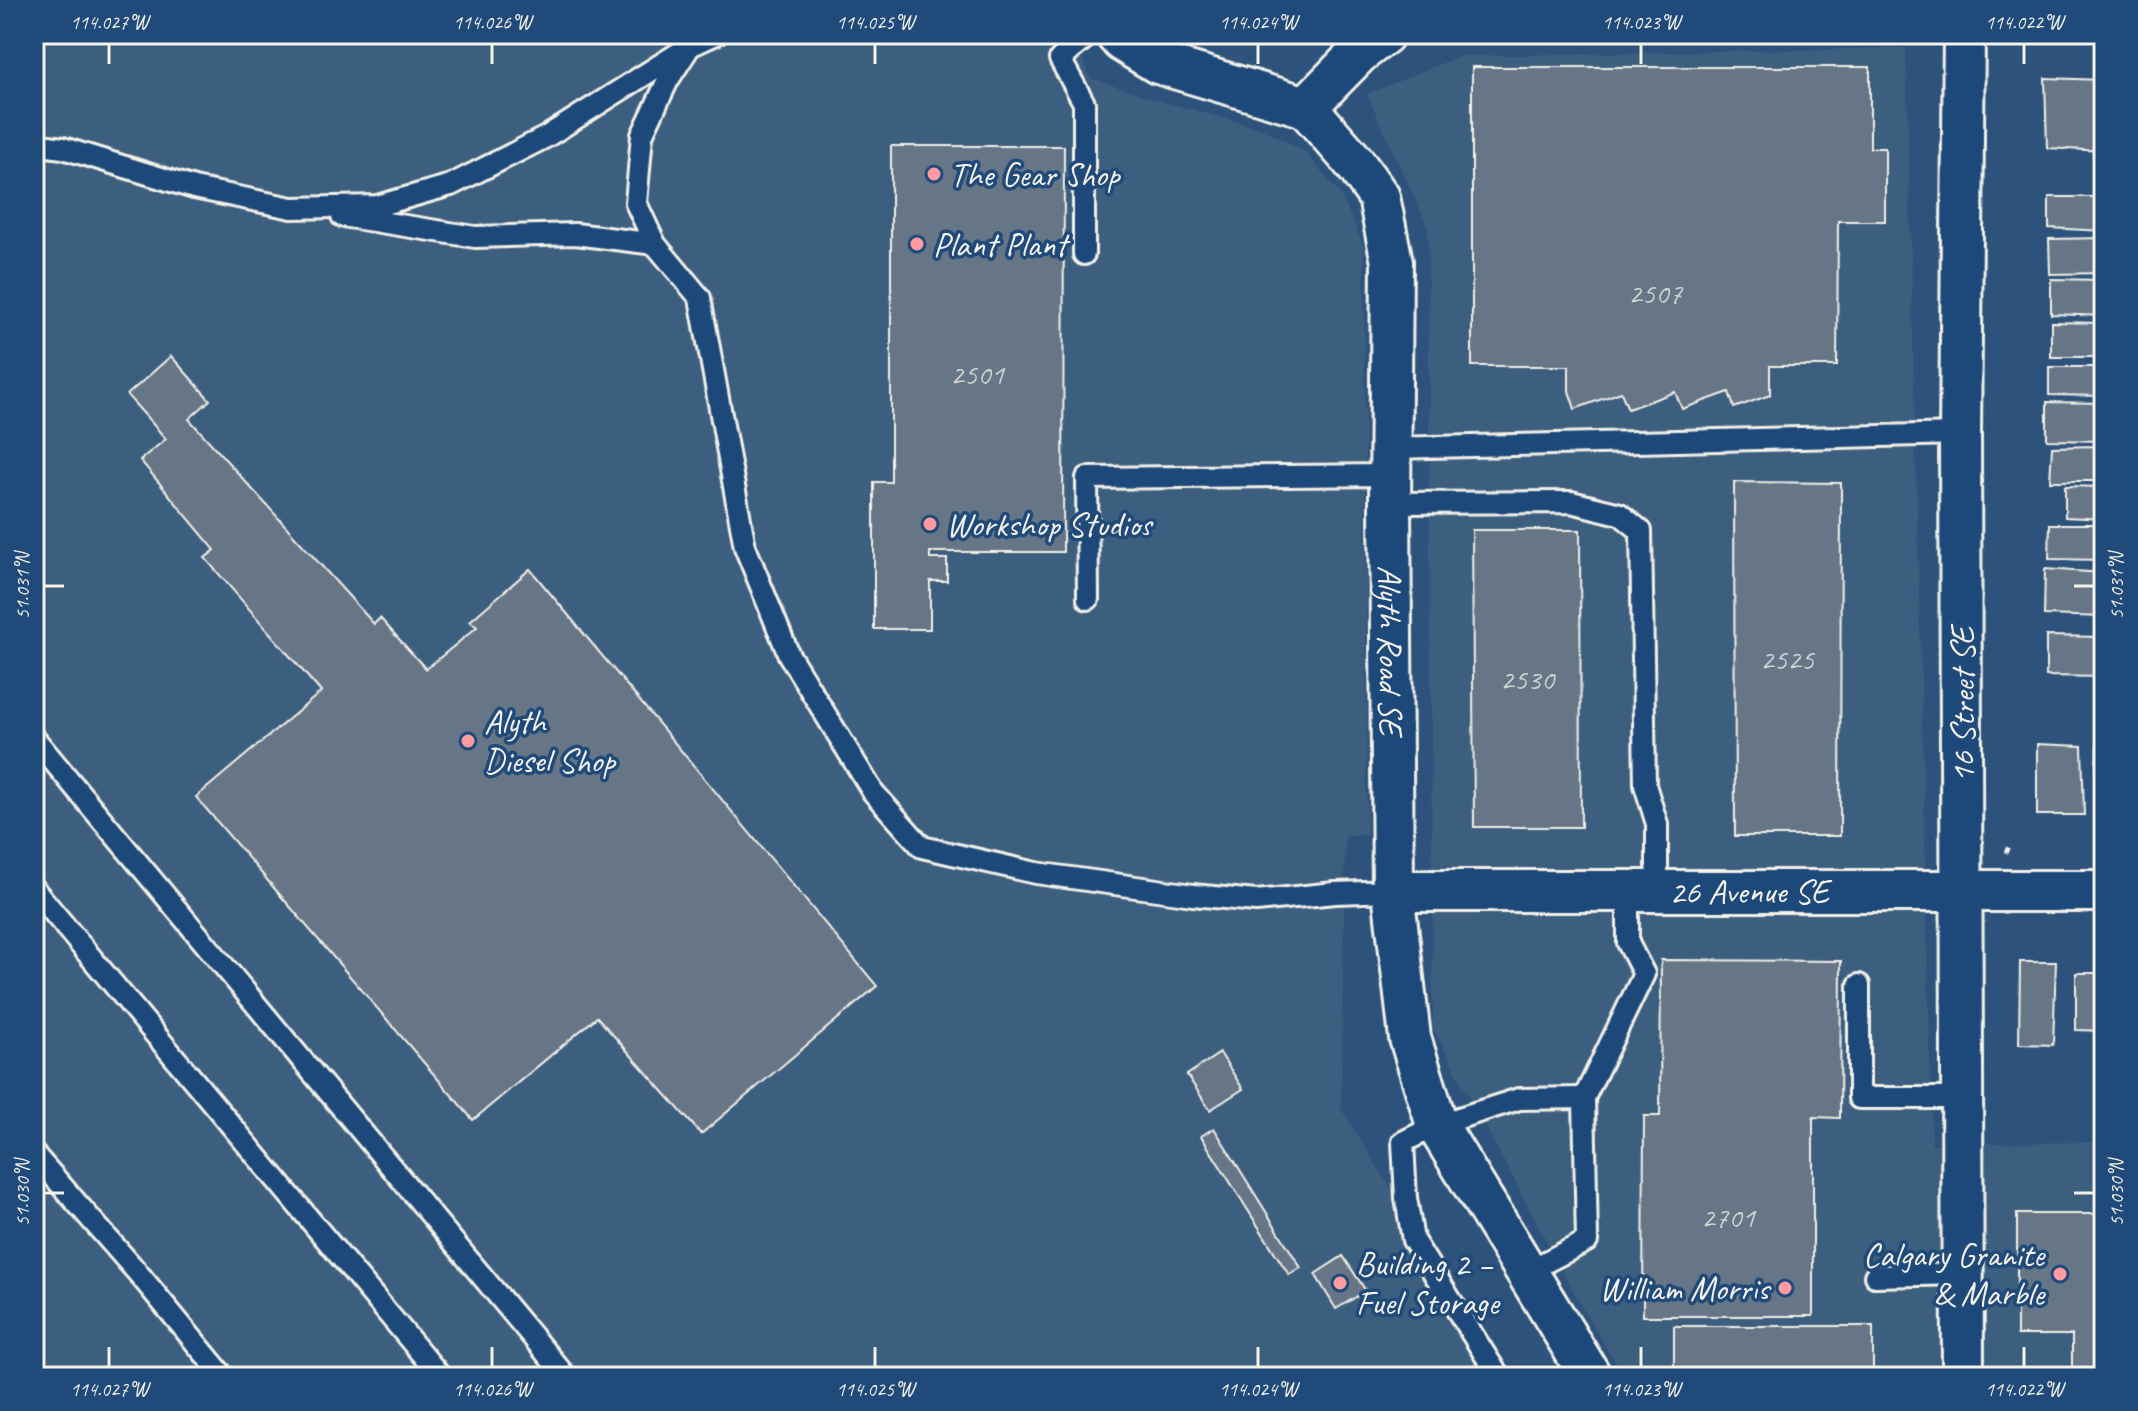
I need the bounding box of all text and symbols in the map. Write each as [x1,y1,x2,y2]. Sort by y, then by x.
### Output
text: 114.027°W [70,10,152,35]
text: 114.026°W [453,10,535,35]
text: 114.025°W [836,10,918,35]
text: 114.024°W [1219,10,1301,35]
text: 114.023°W [1602,10,1684,35]
text: 114.022°W [1985,10,2067,35]
place label: The Gear Shop [950,153,1122,196]
marker: The Gear Shop [925,165,943,183]
place label: Plant Plant [933,223,1071,266]
marker: Plant Plant [908,235,926,253]
house number: 2507 [1628,274,1684,312]
house number: 2501 [950,355,1005,393]
place label: Workshop Studios [946,503,1154,546]
marker: Workshop Studios [921,515,939,533]
text: 51.031°N [10,550,35,619]
text: 51.031°N [2104,550,2129,619]
street label: Alyth Road SE [1369,565,1413,739]
street label: 16 Street SE [1941,623,1984,783]
house number: 2525 [1760,640,1816,678]
house number: 2530 [1500,660,1557,698]
place label: Alyth Diesel Shop [484,700,617,782]
marker: Alyth Diesel Shop [459,732,477,750]
street label: 26 Avenue SE [1669,870,1833,913]
text: 51.030°N [10,1157,35,1226]
text: 51.030°N [2104,1157,2129,1226]
house number: 2701 [1701,1198,1757,1236]
place label: Calgary Granite & Marble [1863,1233,2046,1315]
place label: Building 2 – Fuel Storage [1356,1242,1501,1324]
marker: Calgary Granite & Marble [2051,1265,2069,1283]
place label: William Morris [1599,1267,1772,1310]
marker: Building 2 – Fuel Storage [1331,1274,1349,1292]
marker: William Morris [1776,1279,1794,1297]
text: 114.027°W [70,1377,152,1402]
text: 114.026°W [453,1377,535,1402]
text: 114.025°W [836,1377,918,1402]
text: 114.024°W [1219,1377,1301,1402]
text: 114.023°W [1602,1377,1684,1402]
text: 114.022°W [1985,1377,2067,1402]

